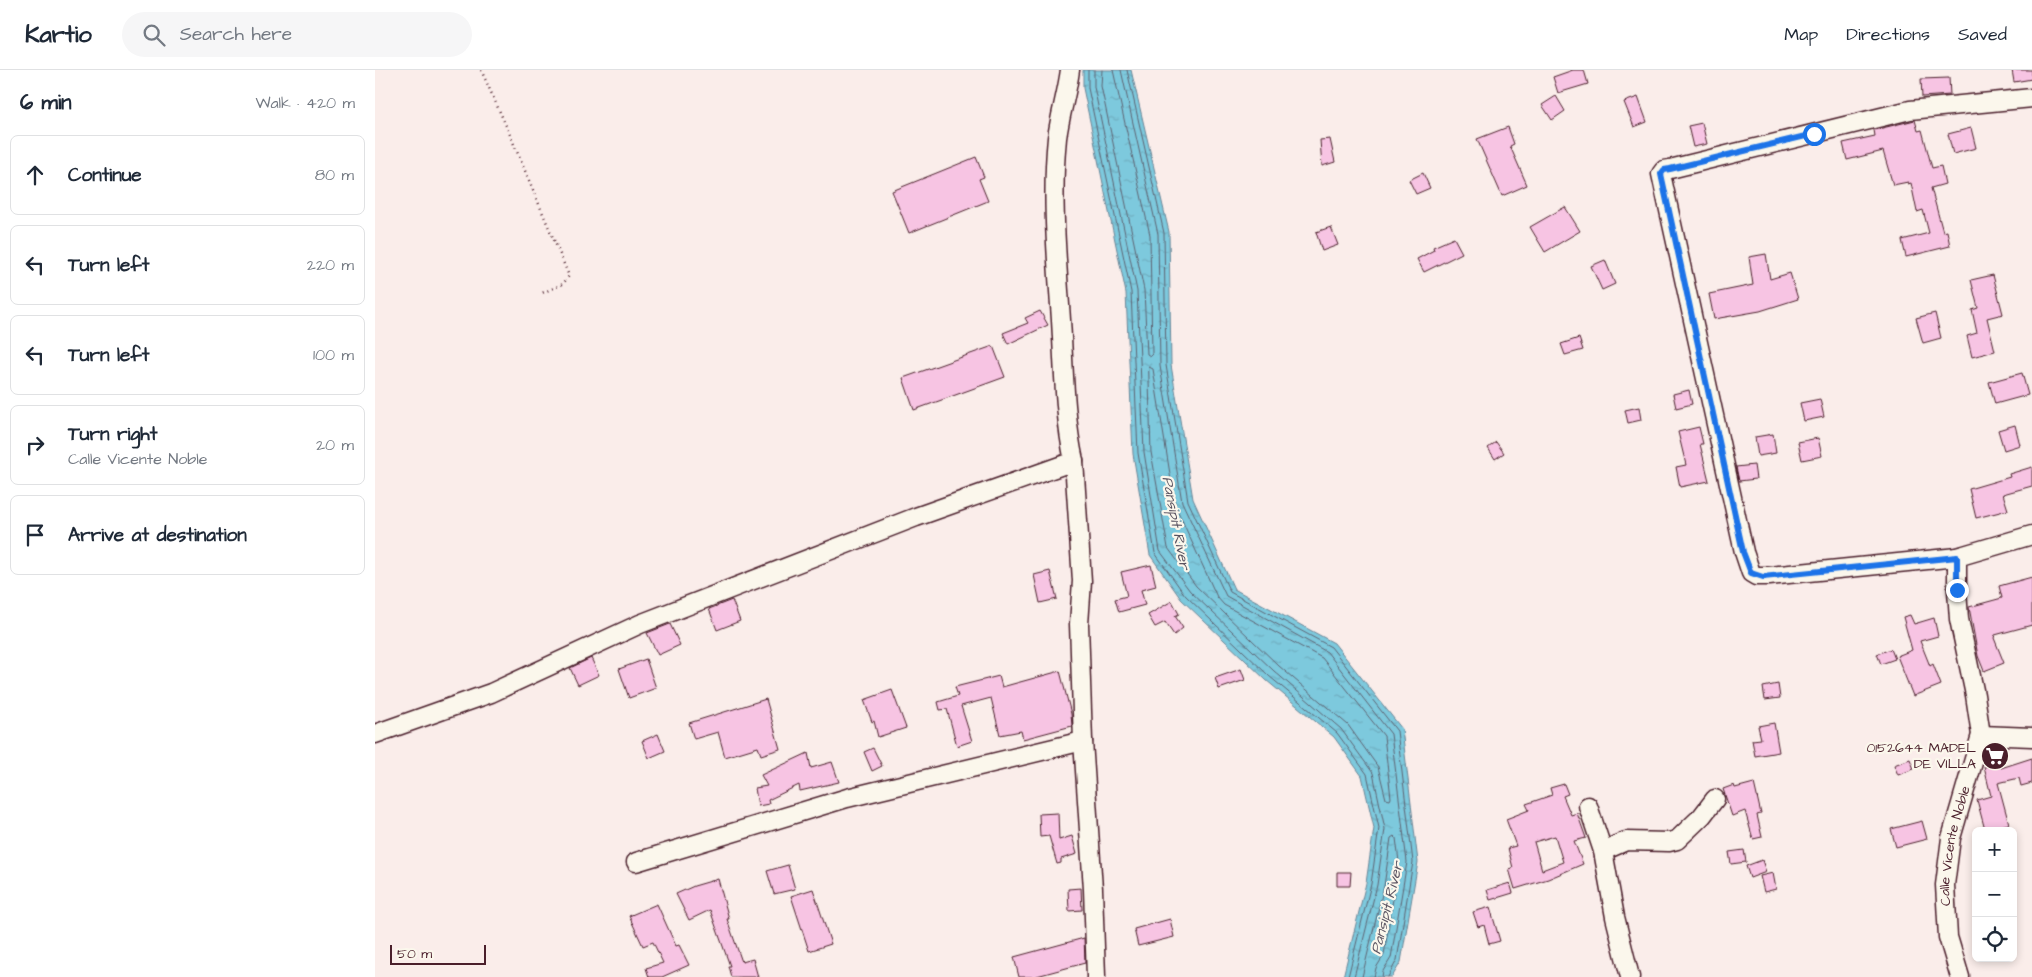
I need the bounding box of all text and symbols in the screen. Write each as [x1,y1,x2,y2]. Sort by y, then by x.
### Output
search box [122,12,472,57]
text: Kartio [25,18,92,52]
icon: search [140,21,168,49]
text: Search here [180,21,292,48]
text: Map [1784,22,1818,47]
text: Directions [1846,22,1930,47]
text: Saved [1958,22,2007,47]
text: 6 min [20,88,72,117]
text: Walk · 420 m [255,92,355,114]
route start [1803,123,1826,146]
icon: ahead [21,161,49,189]
text: Continue [68,162,142,189]
text: 80 m [315,164,354,186]
icon: left [21,251,49,279]
text: Turn left [68,252,149,279]
text: 220 m [307,254,354,276]
icon: left [21,341,49,369]
text: Turn left [68,342,149,369]
text: 100 m [313,344,354,366]
text: Turn right [68,421,157,448]
icon: right [21,431,49,459]
text: 20 m [316,434,354,456]
text: Calle Vicente Noble [68,448,208,470]
water label: Pansipit River [1157,475,1196,573]
icon: arrive [21,521,49,549]
text: Arrive at destination [68,522,247,549]
route end [1946,579,1969,602]
place label: 0152644 MADEL DE VILLA [1866,738,1976,774]
supermarket icon: 0152644 MADEL DE VILLA [1980,741,2010,771]
street label: Calle Vicente Noble [1935,783,1976,906]
map controls [1972,827,2017,962]
button: + [1972,827,2017,872]
water label: Pansipit River [1365,858,1409,956]
button: − [1972,872,2017,917]
button: locate [1972,917,2017,962]
scale bar [390,942,486,965]
text: 50 m [397,944,432,964]

